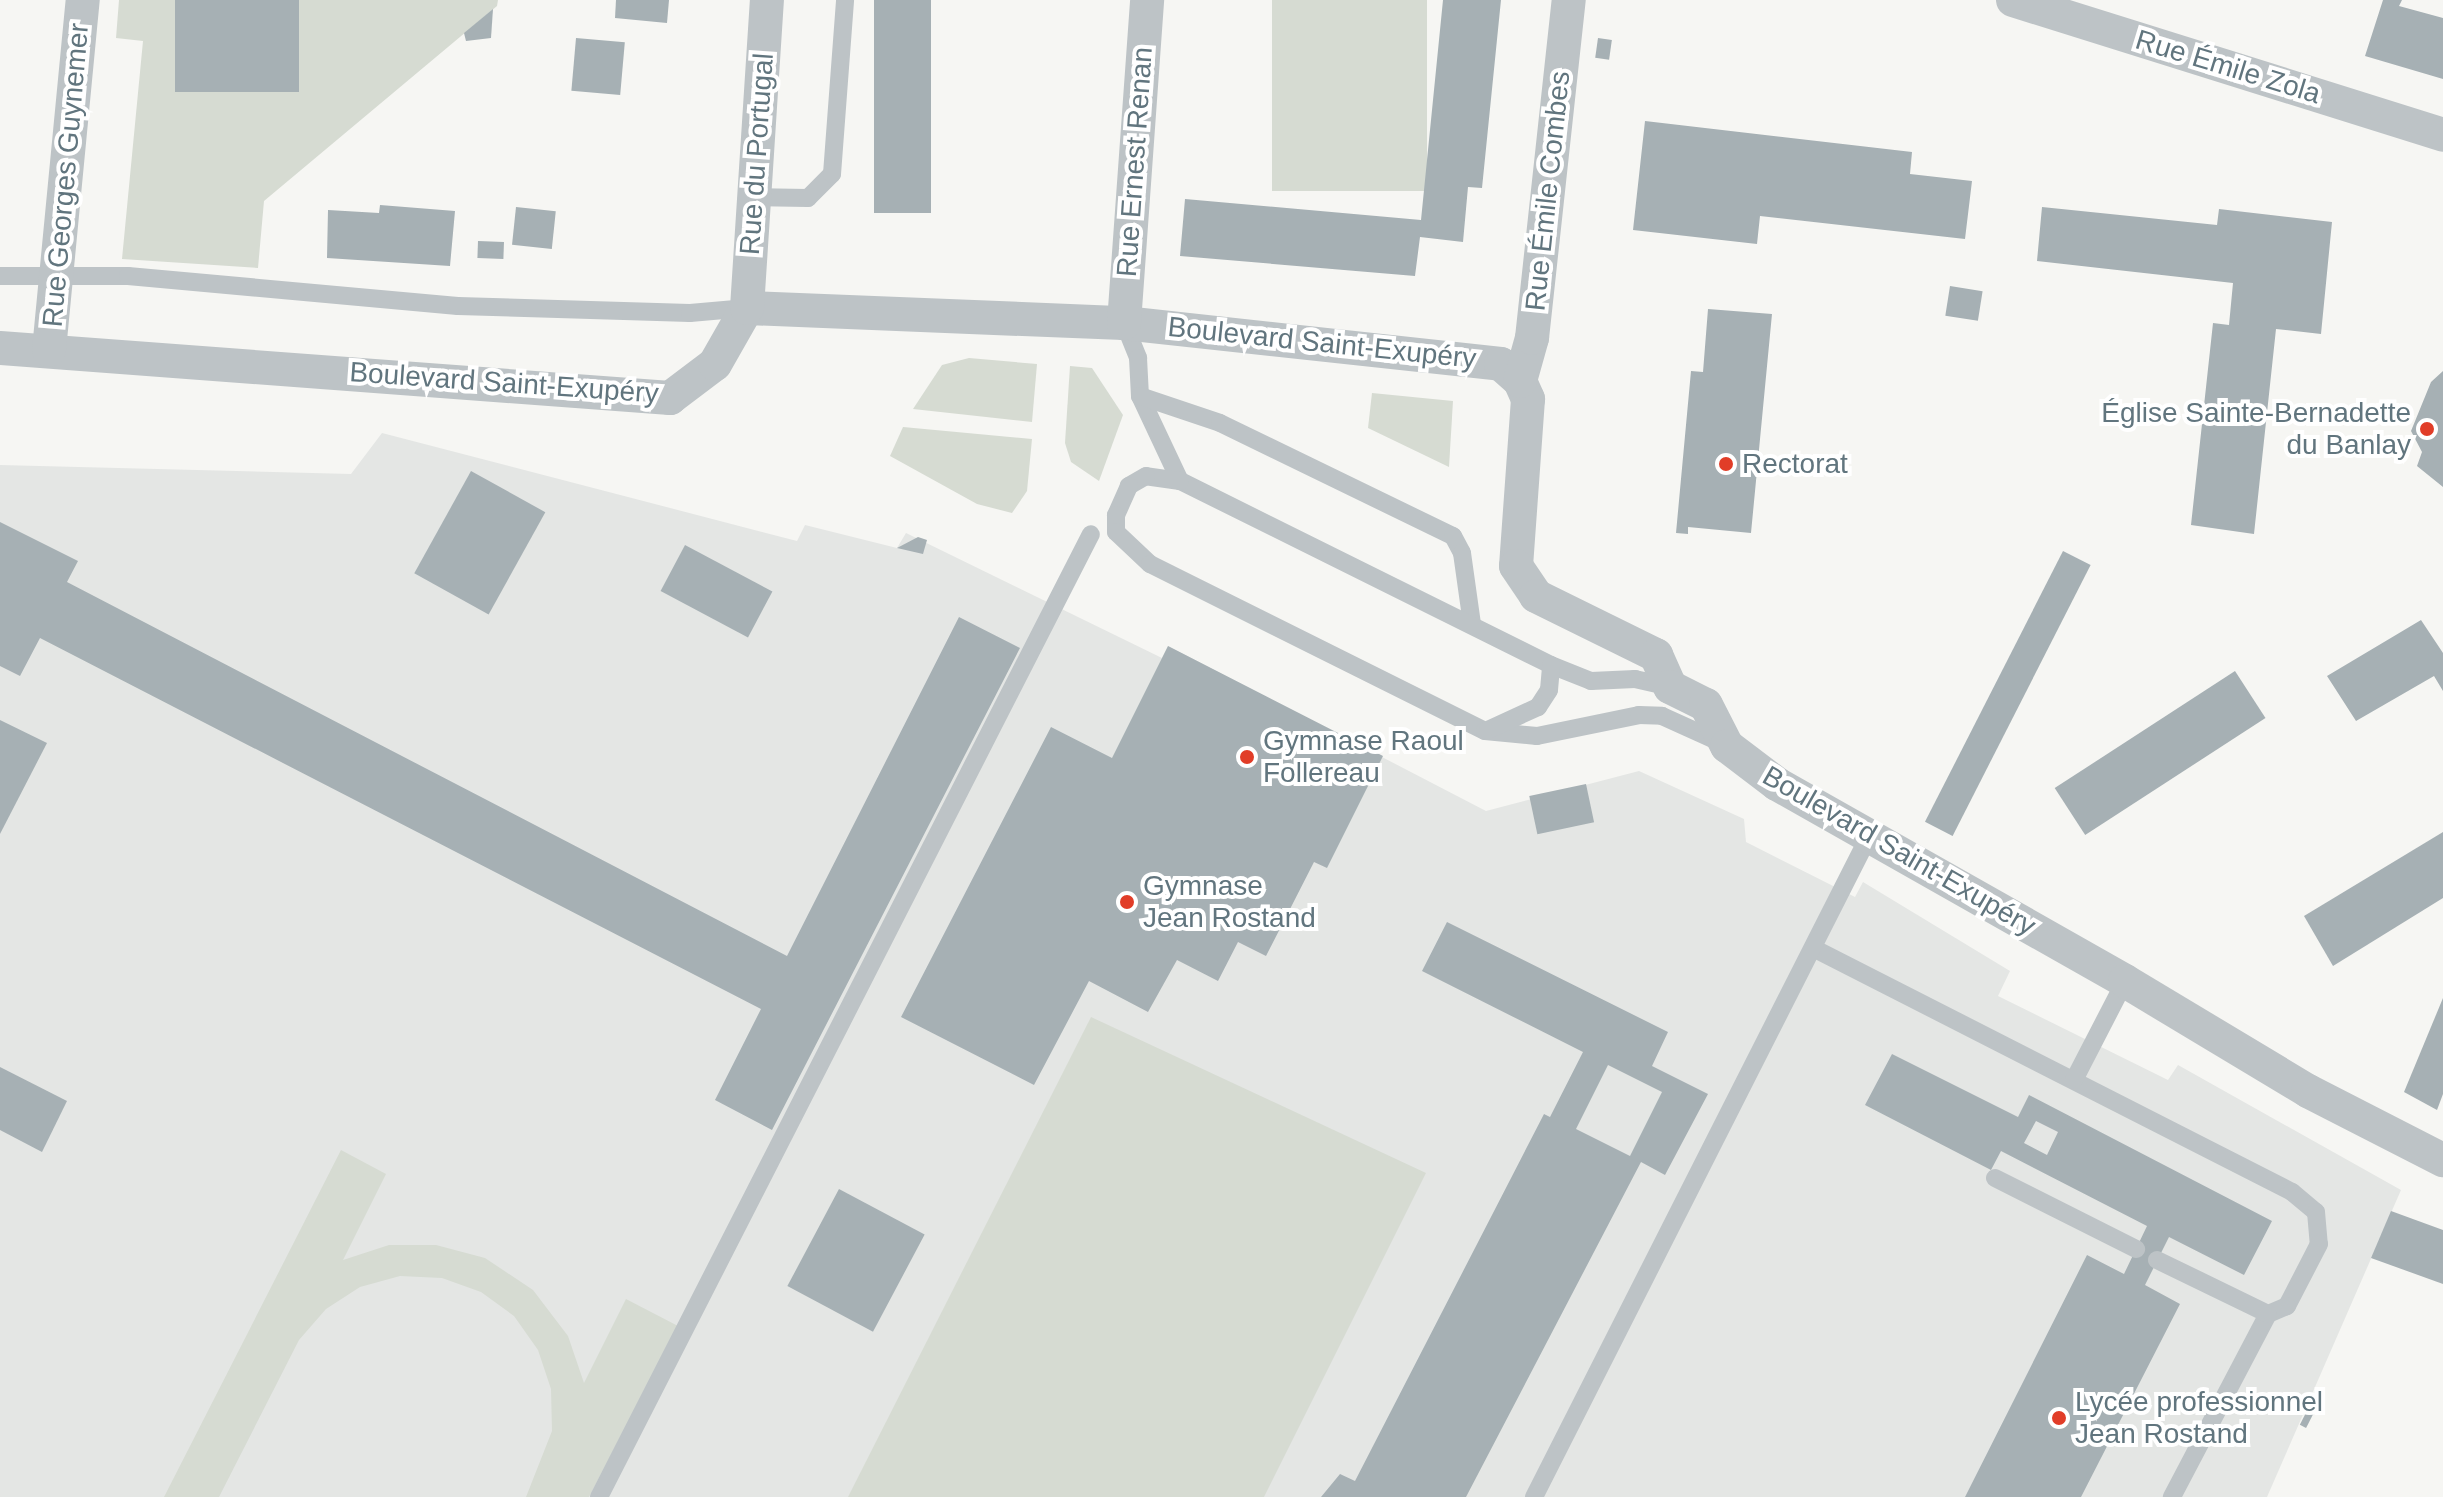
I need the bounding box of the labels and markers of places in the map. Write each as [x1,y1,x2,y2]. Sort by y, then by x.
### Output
place label: Église Sainte-Bernadette du Banlay [2101,396,2411,462]
marker: Église Sainte-Bernadette du Banlay [2418,420,2436,438]
place label: Rectorat [1742,447,1848,481]
marker: Rectorat [1717,455,1735,473]
place label: Gymnase Raoul Follereau [1263,724,1464,790]
marker: Gymnase Raoul Follereau [1238,748,1256,766]
place label: Gymnase Jean Rostand [1143,869,1316,935]
marker: Gymnase Jean Rostand [1118,893,1136,911]
place label: Lycée professionnel Jean Rostand [2075,1385,2323,1451]
marker: Lycée professionnel Jean Rostand [2050,1409,2068,1427]

